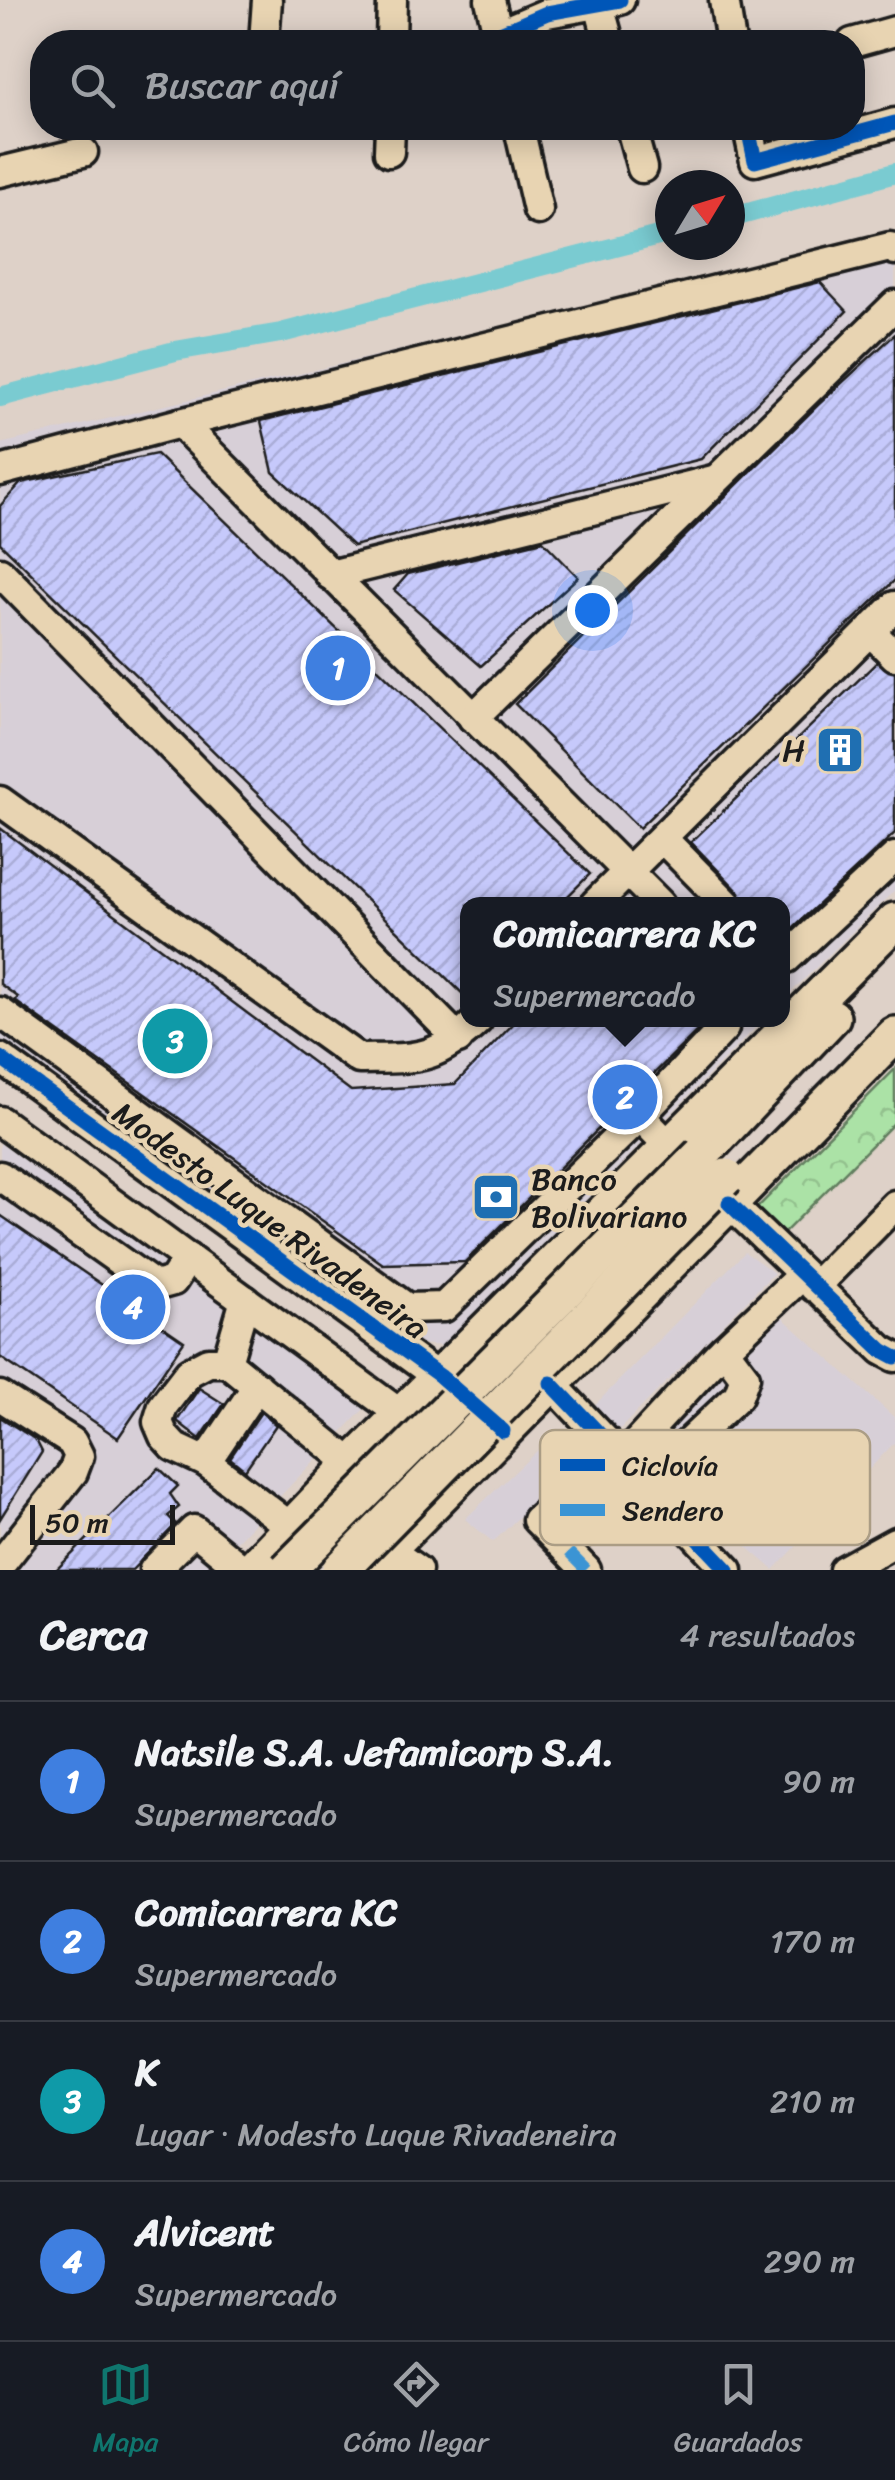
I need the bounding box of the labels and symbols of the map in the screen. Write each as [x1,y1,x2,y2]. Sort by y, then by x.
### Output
north arrow [655,170,745,260]
your location [567,585,618,636]
pin: 1 [306,630,370,706]
place label: H [782,722,805,779]
building icon: H [814,724,866,776]
pin: 3 [142,1004,208,1078]
pin: 2 [592,1060,658,1134]
street label: Modesto Luque Rivadeneira [100,1086,440,1355]
place label: Banco Bolivariano [531,1151,688,1245]
bank icon: Banco Bolivariano [470,1171,522,1223]
pin: 4 [100,1270,166,1344]
legend [540,1430,870,1545]
text: Ciclovía [622,1441,718,1490]
text: Sendero [622,1486,724,1535]
scale bar [30,1500,175,1544]

